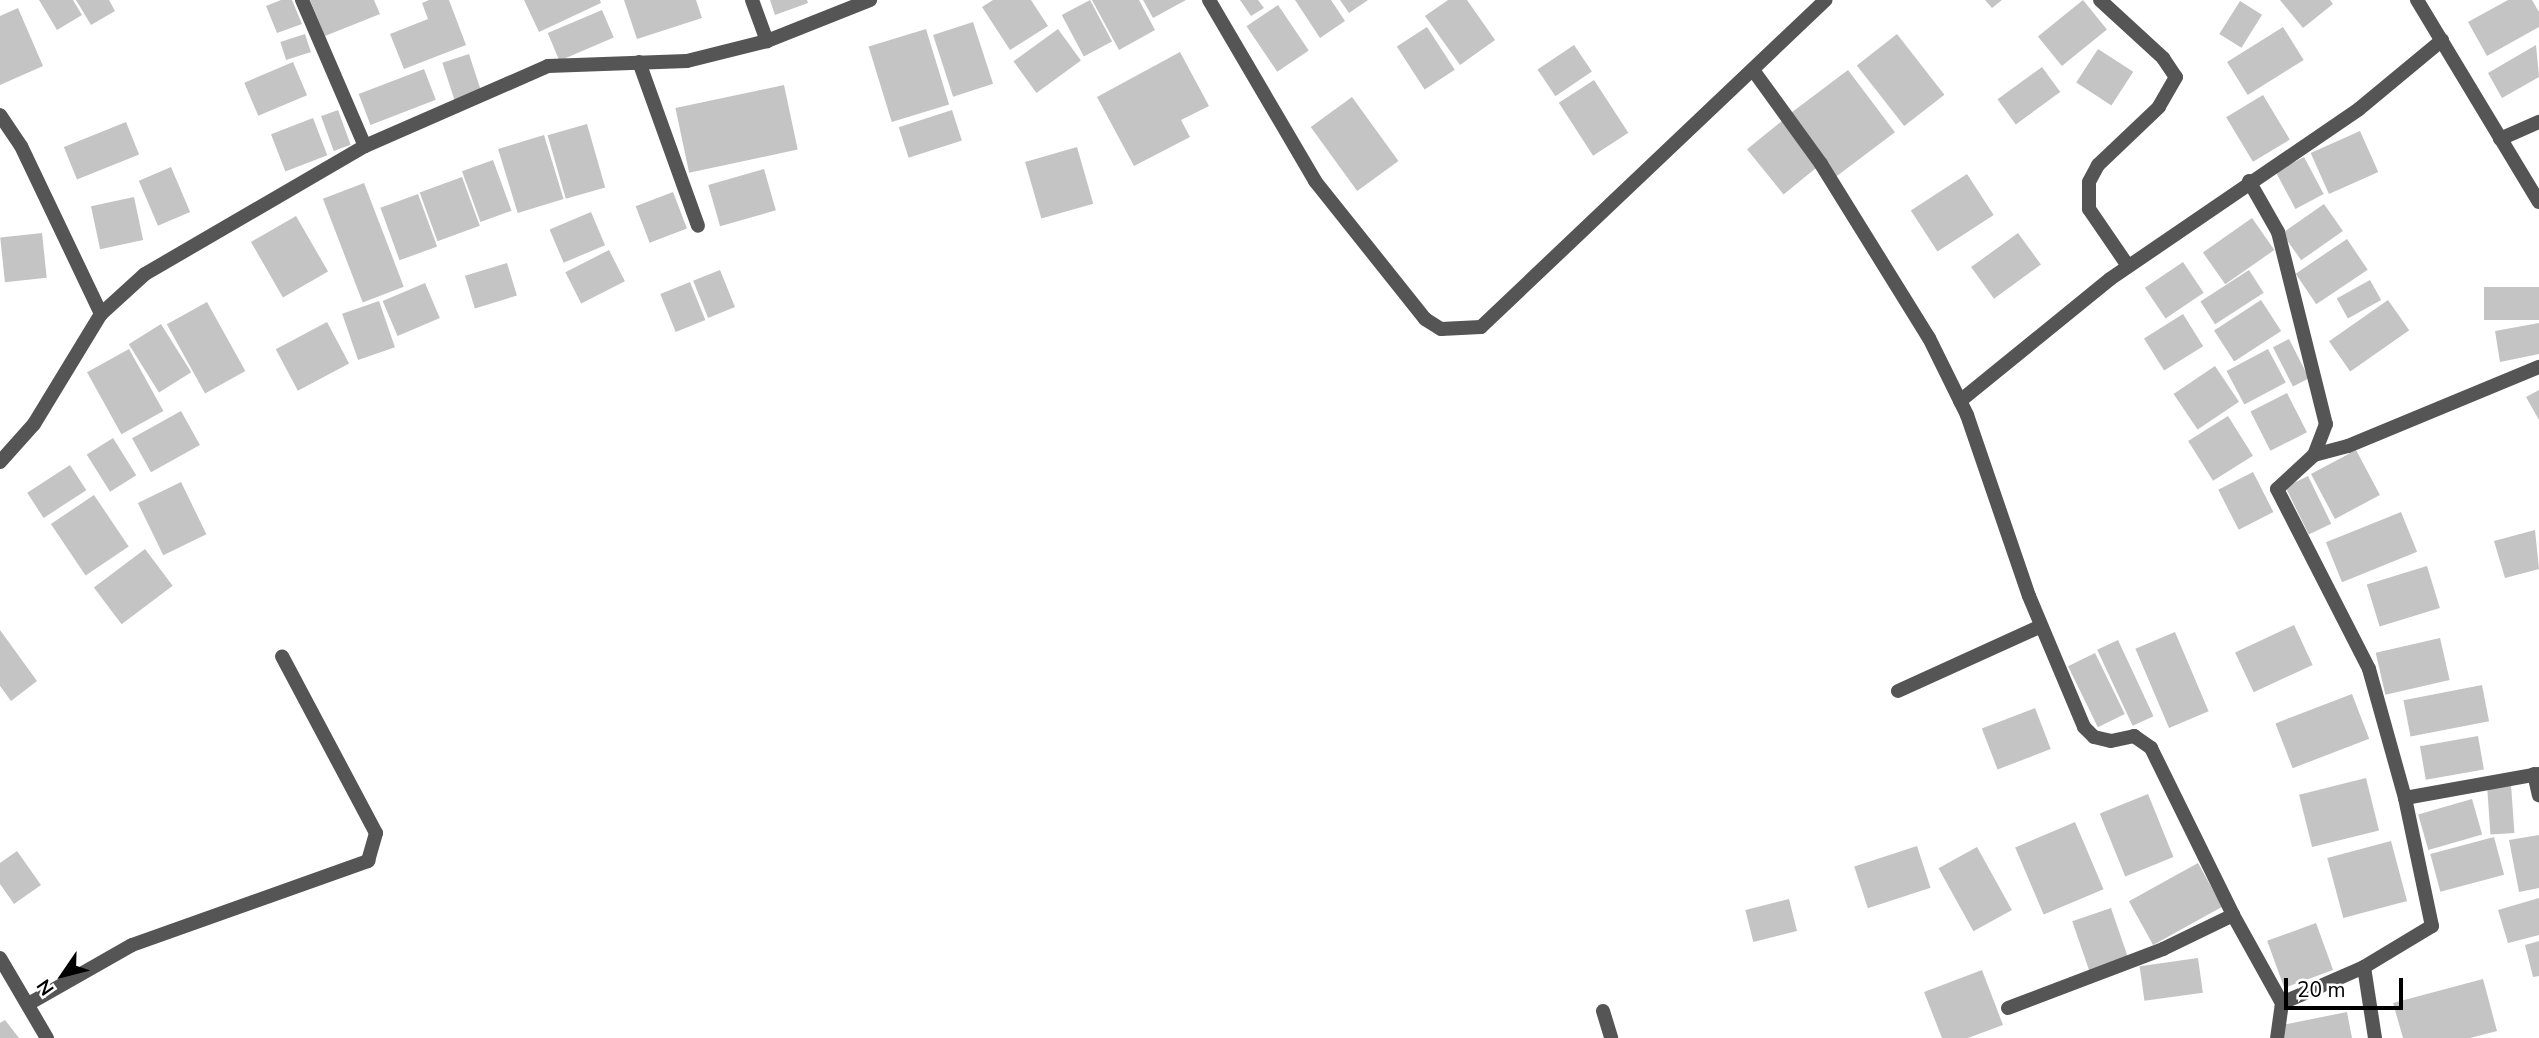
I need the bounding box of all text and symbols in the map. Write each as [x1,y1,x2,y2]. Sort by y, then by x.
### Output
north arrow [28,940,98,1010]
scale bar [2287,964,2406,1008]
text: N [31,974,61,1000]
text: 20 m [2297,976,2346,1004]

